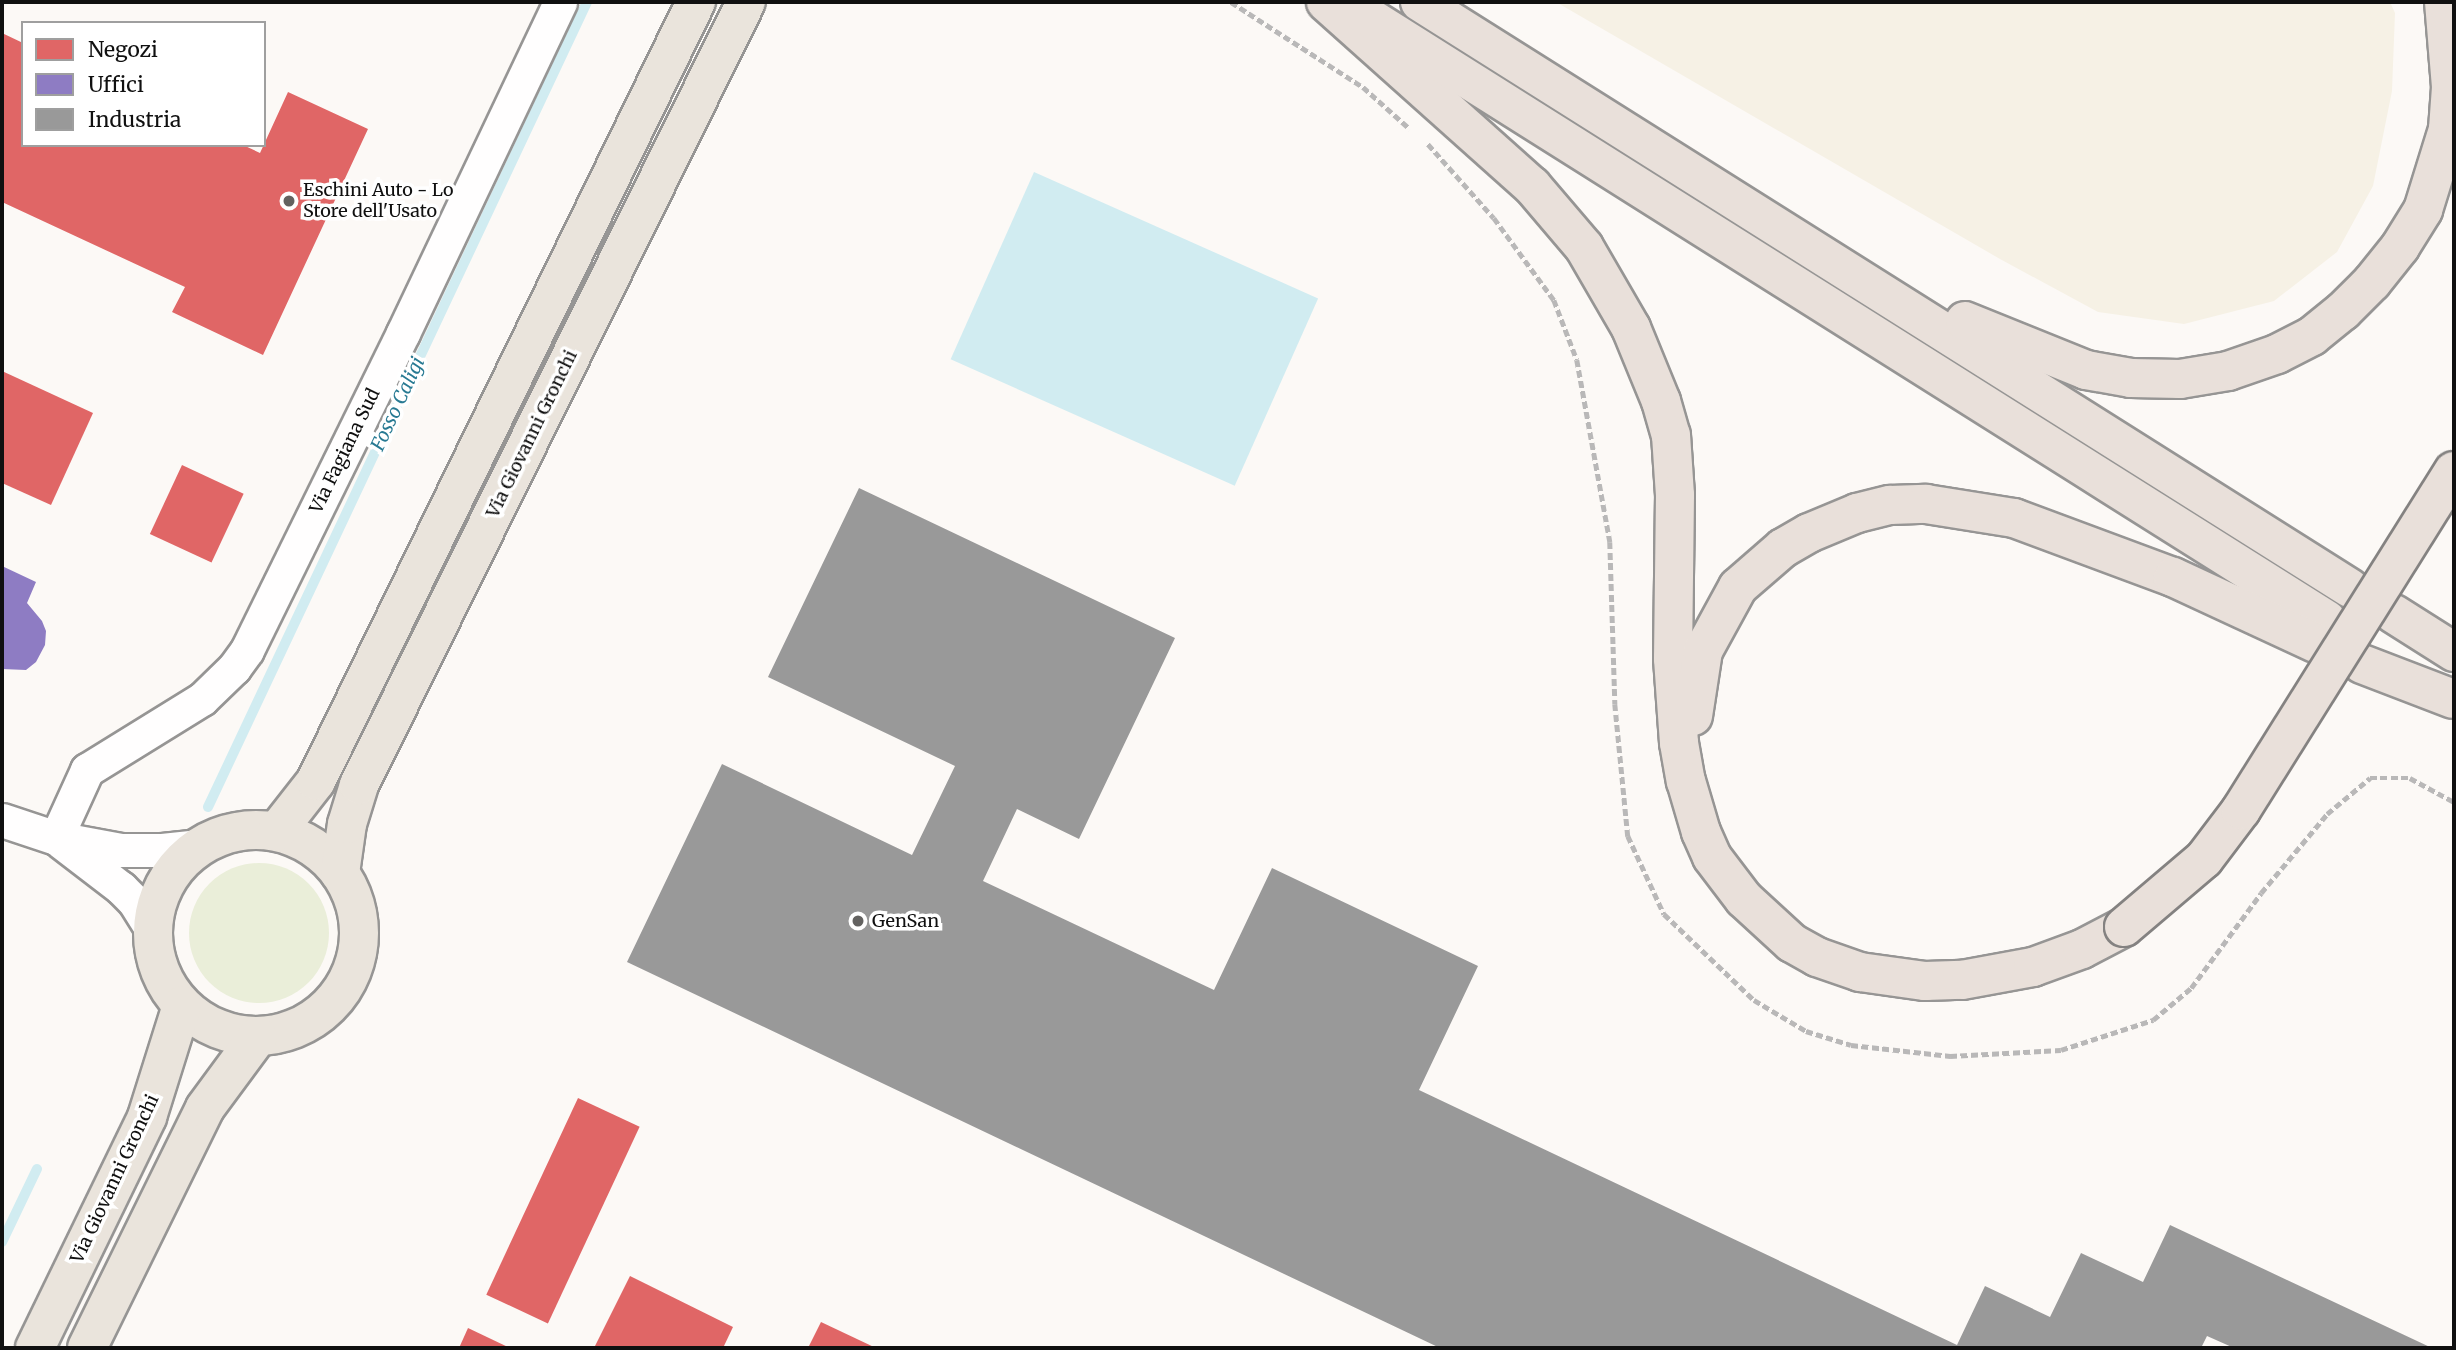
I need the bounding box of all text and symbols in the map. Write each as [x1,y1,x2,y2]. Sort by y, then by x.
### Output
legend [21,21,266,147]
text: Negozi [88,36,158,63]
text: Uffici [88,71,144,98]
text: Industria [88,106,181,133]
place label: Eschini Auto - Lo Store dell'Usato [303,180,453,222]
marker: Eschini Auto - Lo Store dell'Usato [281,193,297,209]
street label: Via Giovanni Gronchi [482,347,582,521]
water label: Fosso Caligi [366,354,430,454]
street label: Via Fagiana Sud [305,385,385,517]
place label: GenSan [872,910,939,932]
marker: GenSan [850,913,866,929]
street label: Via Giovanni Gronchi [66,1091,164,1267]

